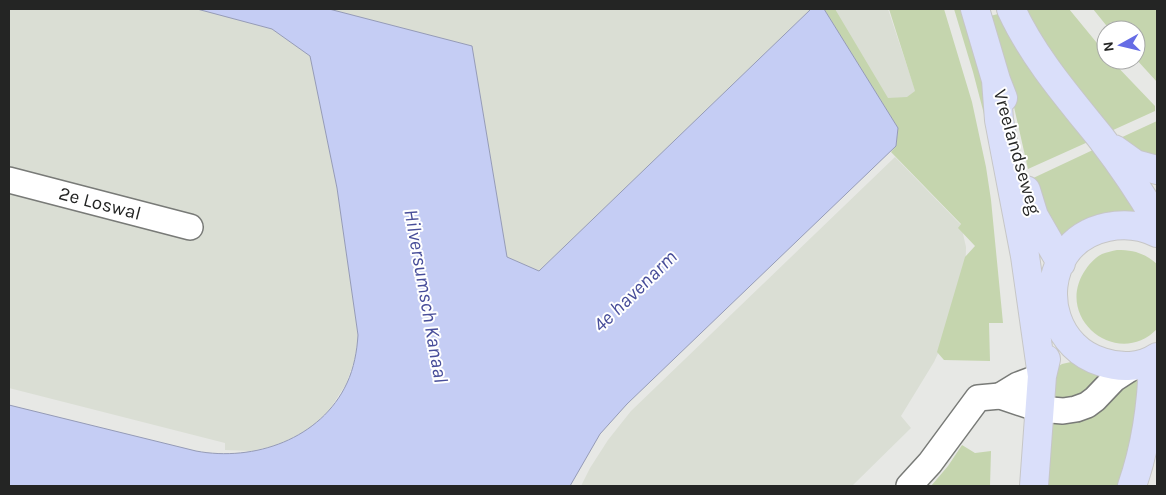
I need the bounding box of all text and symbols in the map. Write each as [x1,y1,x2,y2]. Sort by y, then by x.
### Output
north arrow [1096,20,1146,70]
text: N [1100,41,1118,53]
street label: Vreelandseweg [989,87,1045,217]
street label: 2e Loswal [56,182,143,225]
water label: Hilversumsch Kanaal [399,207,453,385]
water label: 4e havenarm [588,245,682,337]

